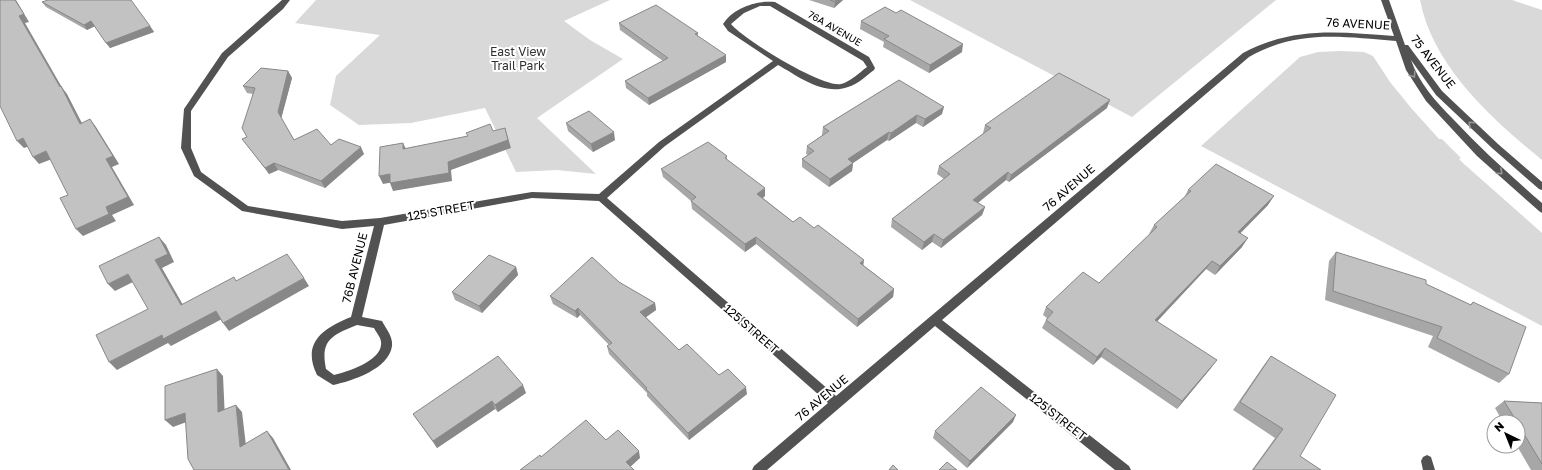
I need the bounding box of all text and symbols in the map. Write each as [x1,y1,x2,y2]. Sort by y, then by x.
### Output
street label: 76A AVENUE [806,8,864,48]
street label: 76 AVENUE [1326,14,1390,33]
street label: 75 AVENUE [1408,32,1459,91]
park label: East View Trail Park [490,44,546,73]
one-way arrow [1408,71,1415,78]
one-way arrow [1468,121,1476,129]
street label: 76 AVENUE [1040,161,1098,214]
one-way arrow [1495,167,1503,175]
street label: 125 STREET [406,197,476,224]
street label: 76B AVENUE [339,231,371,305]
street label: 125 STREET [721,301,782,357]
street label: 76 AVENUE [792,371,851,424]
street label: 125 STREET [1027,390,1090,444]
north arrow [1486,414,1526,454]
text: N [1491,419,1506,434]

